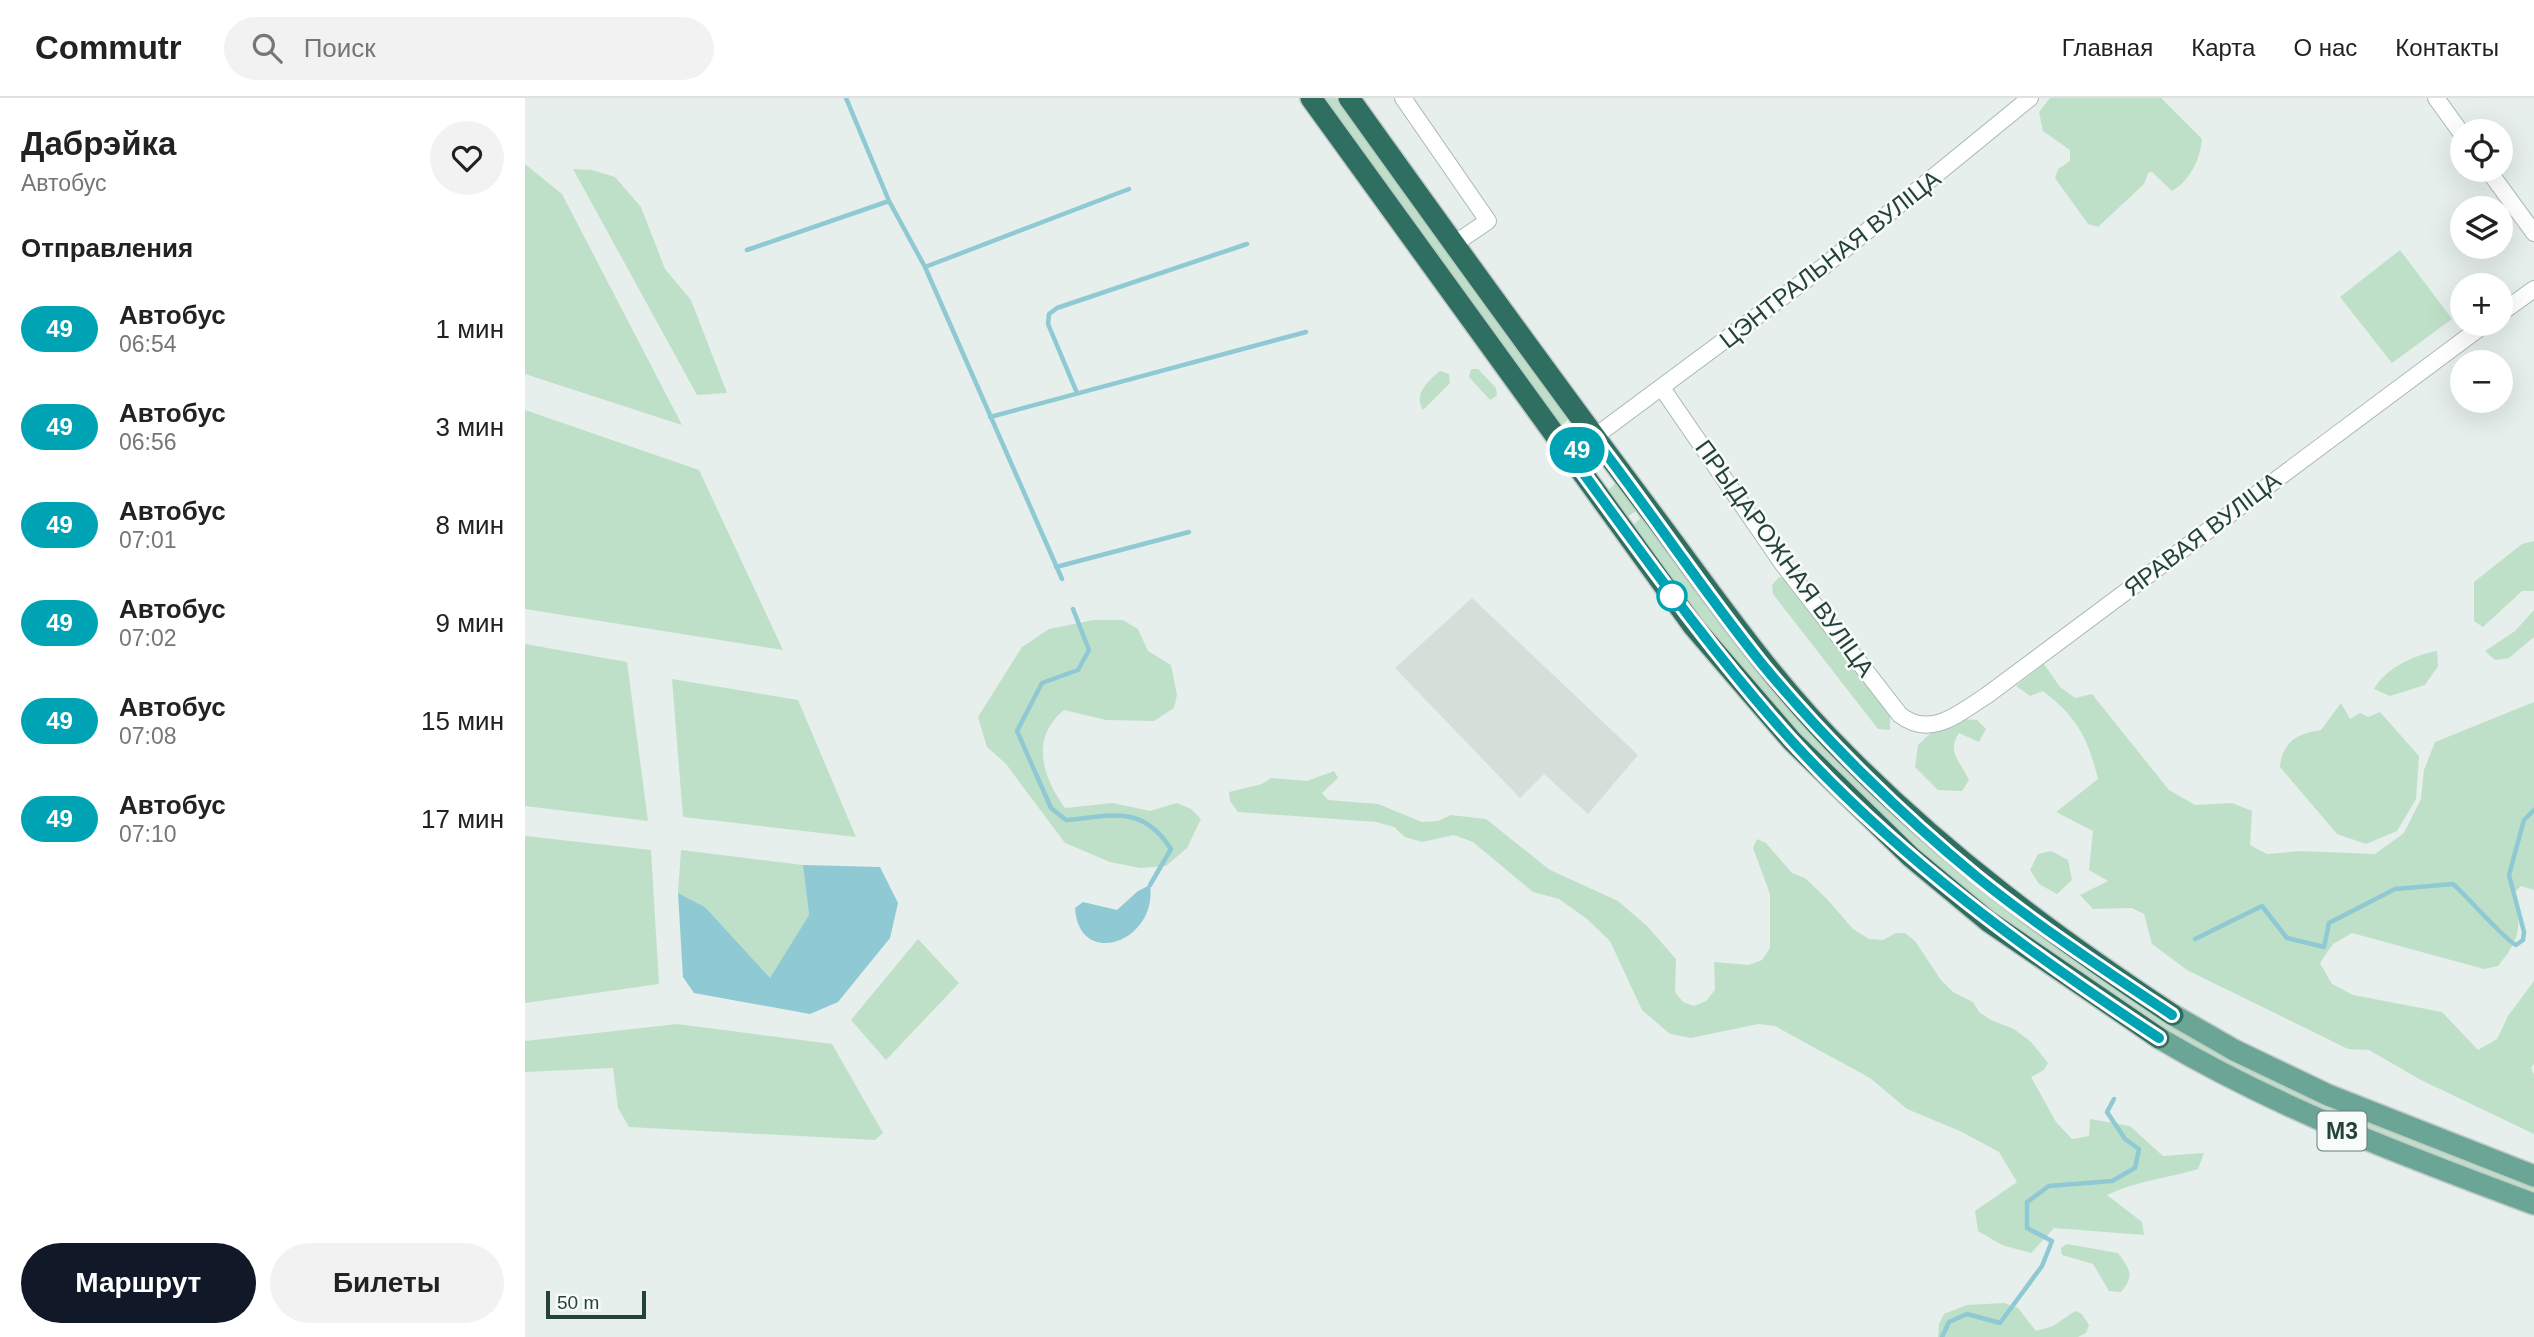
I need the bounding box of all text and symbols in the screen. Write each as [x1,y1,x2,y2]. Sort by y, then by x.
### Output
search box [224,17,714,80]
text: Commutr [35,29,182,66]
icon: search [248,29,286,67]
text: Поиск [304,33,376,63]
text: Главная [2062,34,2153,61]
text: Карта [2191,34,2255,61]
text: О нас [2293,34,2357,61]
text: Контакты [2395,34,2499,61]
map controls [2450,119,2513,413]
button: locate [2450,119,2513,182]
button: heart [430,121,504,195]
text: Дабрэйка [21,125,176,162]
street label: ЦЭНТРАЛЬНАЯ ВУЛІЦА [1714,164,1946,354]
text: Автобус [21,170,107,196]
button: layers [2450,196,2513,259]
text: Отправления [21,233,193,263]
button: + [2450,273,2513,336]
text: Автобус [119,300,226,330]
text: 1 мин [436,314,504,344]
text: 49 [46,315,73,342]
text: 06:54 [119,331,177,357]
button: − [2450,350,2513,413]
text: Автобус [119,398,226,428]
text: 3 мин [436,412,504,442]
text: 49 [46,413,73,440]
line badge: 49 [1545,427,1609,473]
text: 06:56 [119,429,177,455]
street label: ПРЫДАРОЖНАЯ ВУЛІЦА [1690,434,1880,682]
text: 49 [1564,436,1590,463]
street label: ЯРАВАЯ ВУЛІЦА [2118,466,2286,602]
text: Автобус [119,496,226,526]
text: 8 мин [436,510,504,540]
text: 49 [46,511,73,538]
text: 07:01 [119,527,177,553]
unlabelled marker [1657,581,1687,611]
text: Автобус [119,594,226,624]
text: 9 мин [436,608,504,638]
text: 49 [46,609,73,636]
text: 07:02 [119,625,177,651]
text: Автобус [119,692,226,722]
text: 15 мин [421,706,504,736]
text: 49 [46,707,73,734]
text: 07:08 [119,723,177,749]
text: Автобус [119,790,226,820]
text: 17 мин [421,804,504,834]
text: 49 [46,805,73,832]
text: 07:10 [119,821,177,847]
road number: М3 [2317,1112,2367,1150]
button: Маршрут [21,1243,256,1323]
button: Билеты [270,1243,504,1323]
scale bar [546,1288,646,1320]
text: 50 m [557,1292,599,1313]

